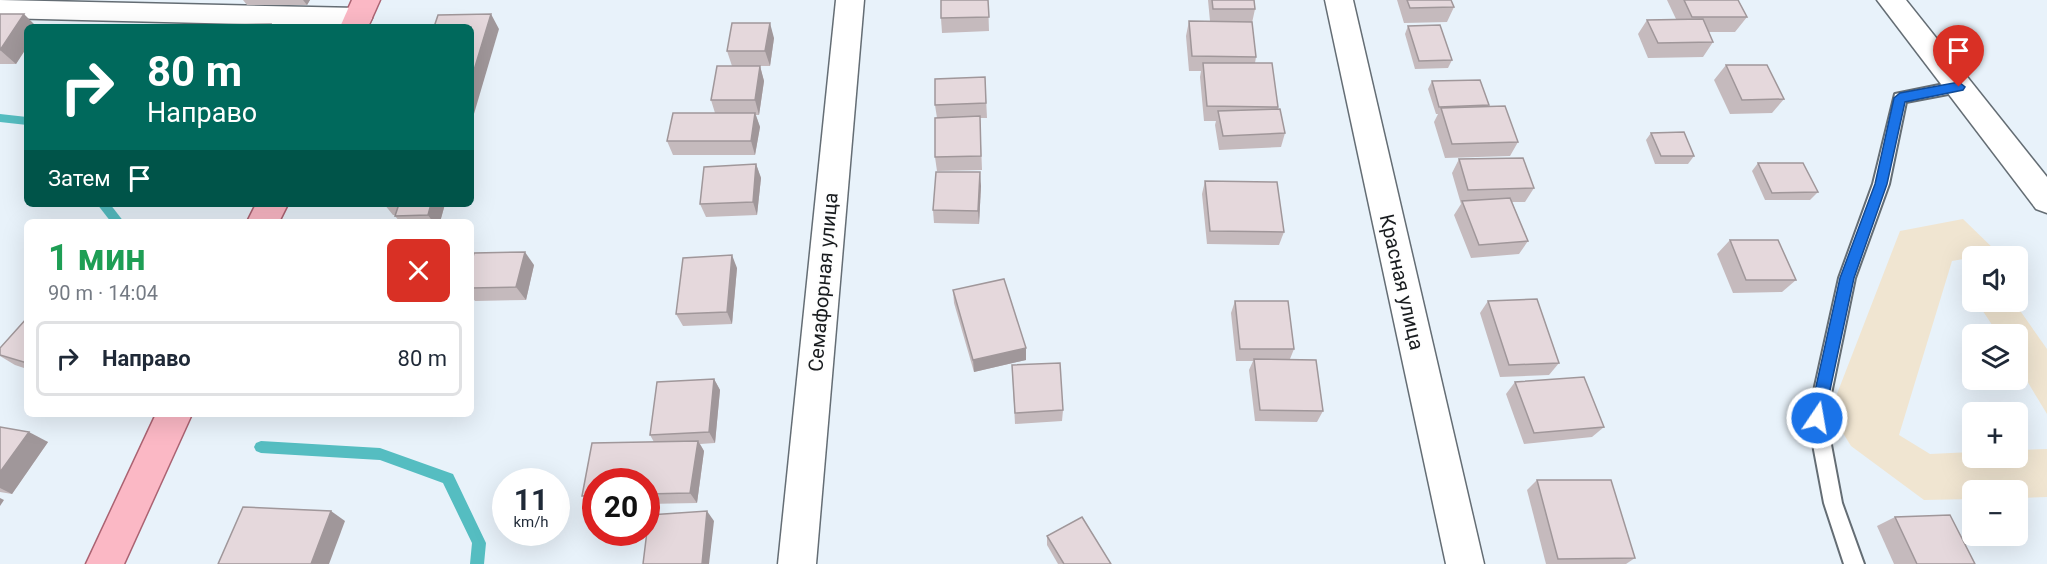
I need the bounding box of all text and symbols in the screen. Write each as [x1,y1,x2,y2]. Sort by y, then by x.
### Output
pin [1933,25,1984,87]
icon: arrive [1942,34,1975,67]
text: 80 m [147,47,242,96]
icon: right [48,48,126,126]
text: Направо [147,97,257,129]
icon: arrive [123,162,156,195]
text: Затем [48,166,111,191]
street label: Семафорная улица [803,191,843,373]
street label: Красная улица [1375,212,1429,352]
text: 1 мин [48,237,146,279]
button: close [387,239,450,302]
map controls [1962,246,2028,546]
button: sound [1962,246,2028,312]
text: 90 m · 14:04 [48,281,158,305]
button: layers [1962,324,2028,390]
icon: right [51,342,84,375]
text: Направо [102,346,191,371]
text: 80 m [398,346,447,371]
position arrow [1785,386,1849,450]
button: + [1962,402,2028,468]
speed limit sign: 20 [582,468,660,546]
button: − [1962,480,2028,546]
text: 11 [514,482,548,517]
text: km/h [513,513,549,531]

